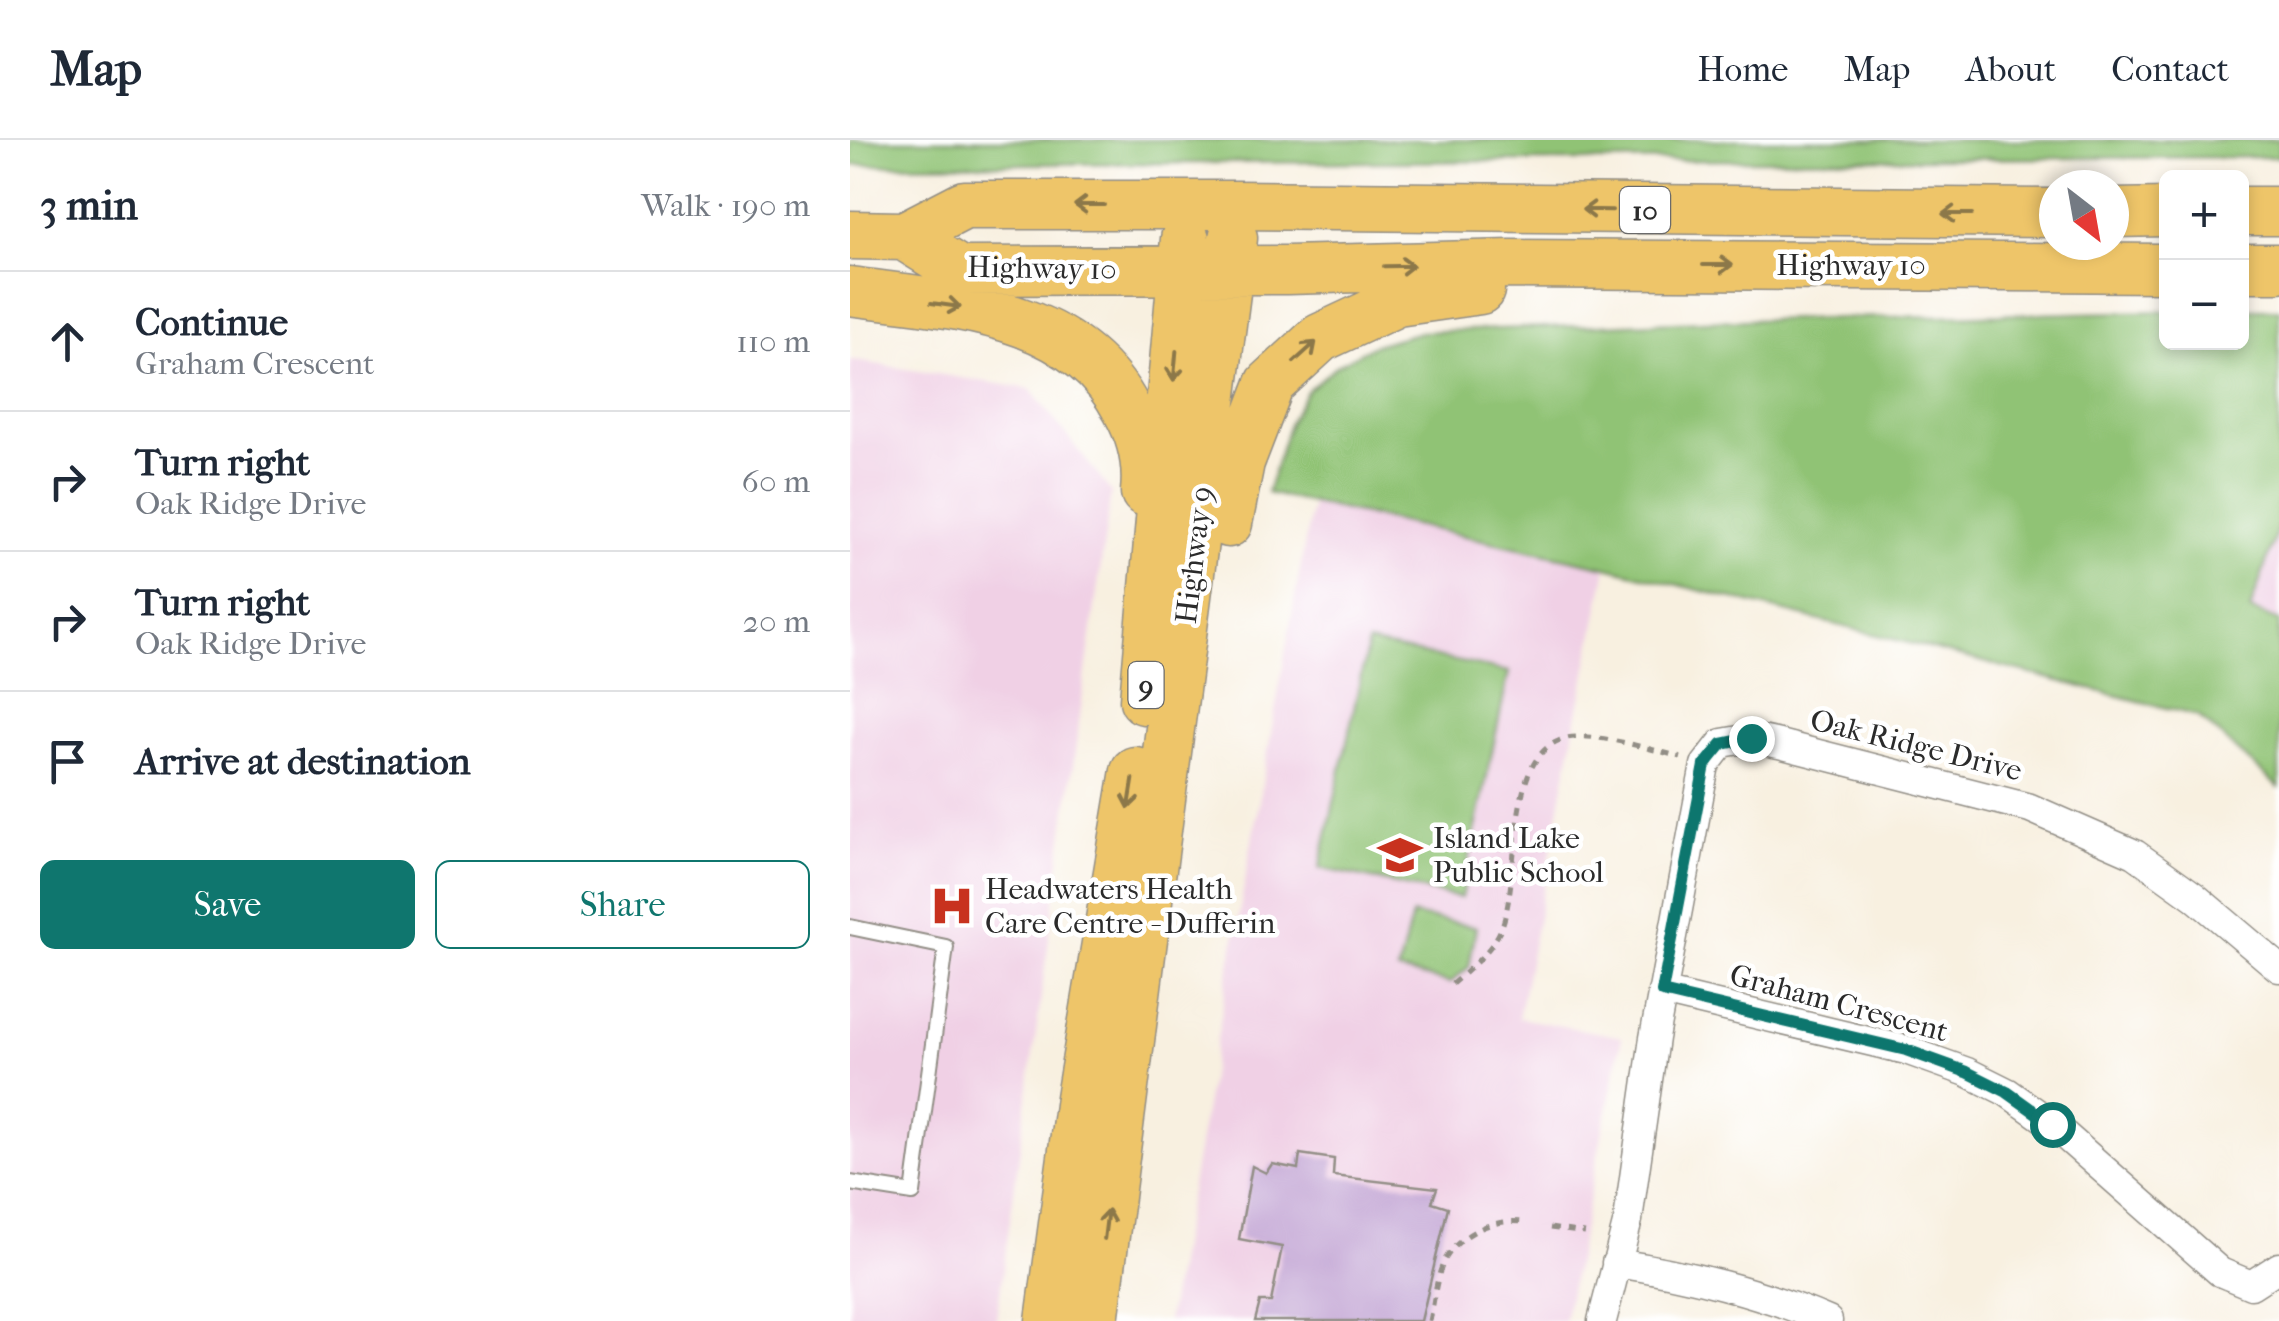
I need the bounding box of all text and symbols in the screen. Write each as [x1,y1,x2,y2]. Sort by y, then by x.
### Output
text: Map [50,41,142,97]
text: Home [1697,49,1788,90]
text: Map [1843,49,1911,90]
text: About [1966,49,2056,90]
text: Contact [2111,49,2229,90]
north arrow [2039,170,2129,260]
map controls [2159,170,2249,350]
button: + [2159,170,2249,260]
text: 3 min [40,181,138,230]
text: Walk · 190 m [641,187,810,224]
road number: 10 [1620,187,1670,233]
one-way arrow [1074,196,1106,214]
one-way arrow [1581,200,1613,219]
one-way arrow [1941,204,1974,224]
street label: Highway 10 [1776,248,1926,283]
street label: Highway 10 [967,250,1117,287]
one-way arrow [1702,256,1734,274]
one-way arrow [1382,257,1414,276]
button: − [2159,260,2249,350]
one-way arrow [930,296,962,314]
text: Continue [135,300,288,345]
icon: ahead [40,314,95,369]
text: 110 m [736,323,810,360]
one-way arrow [1292,340,1317,363]
text: Graham Crescent [135,345,374,382]
one-way arrow [1166,350,1185,382]
text: Turn right [135,440,310,485]
icon: right [40,454,95,509]
text: 60 m [742,463,810,500]
street label: Highway 9 [1169,484,1220,626]
text: Oak Ridge Drive [135,485,366,522]
text: Turn right [135,580,310,625]
icon: right [40,594,95,649]
text: 20 m [742,603,810,640]
text: Oak Ridge Drive [135,625,366,662]
road number: 9 [1128,662,1164,708]
street label: Oak Ridge Drive [1806,702,2025,789]
route end [1729,716,1775,762]
icon: arrive [40,734,95,789]
text: Arrive at destination [135,739,471,784]
one-way arrow [1121,777,1140,810]
place label: Island Lake Public School [1433,821,1604,890]
school or university icon: Island Lake Public School [1376,831,1424,879]
button: Save [40,860,415,949]
button: Share [435,860,810,949]
place label: Headwaters Health Care Centre - Dufferin [985,872,1276,941]
hospital icon: Headwaters Health Care Centre - Dufferin [928,882,976,930]
street label: Graham Crescent [1726,958,1952,1050]
route start [2030,1102,2076,1148]
one-way arrow [1098,1209,1116,1241]

